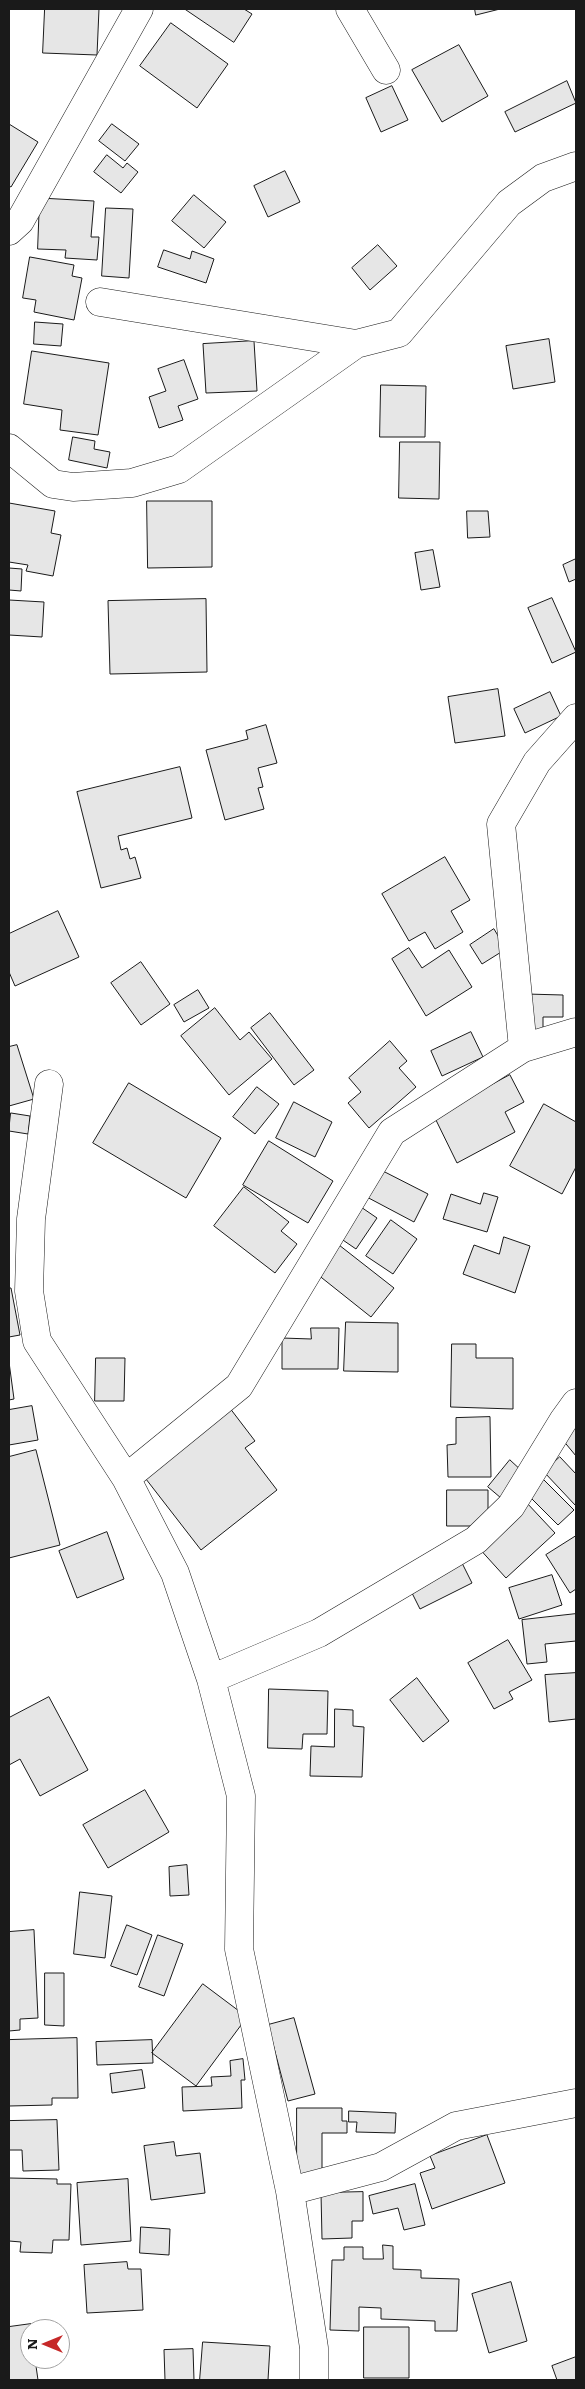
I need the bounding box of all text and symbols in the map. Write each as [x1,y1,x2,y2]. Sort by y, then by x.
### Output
north arrow [20,2319,70,2369]
text: N [21,2338,41,2350]

